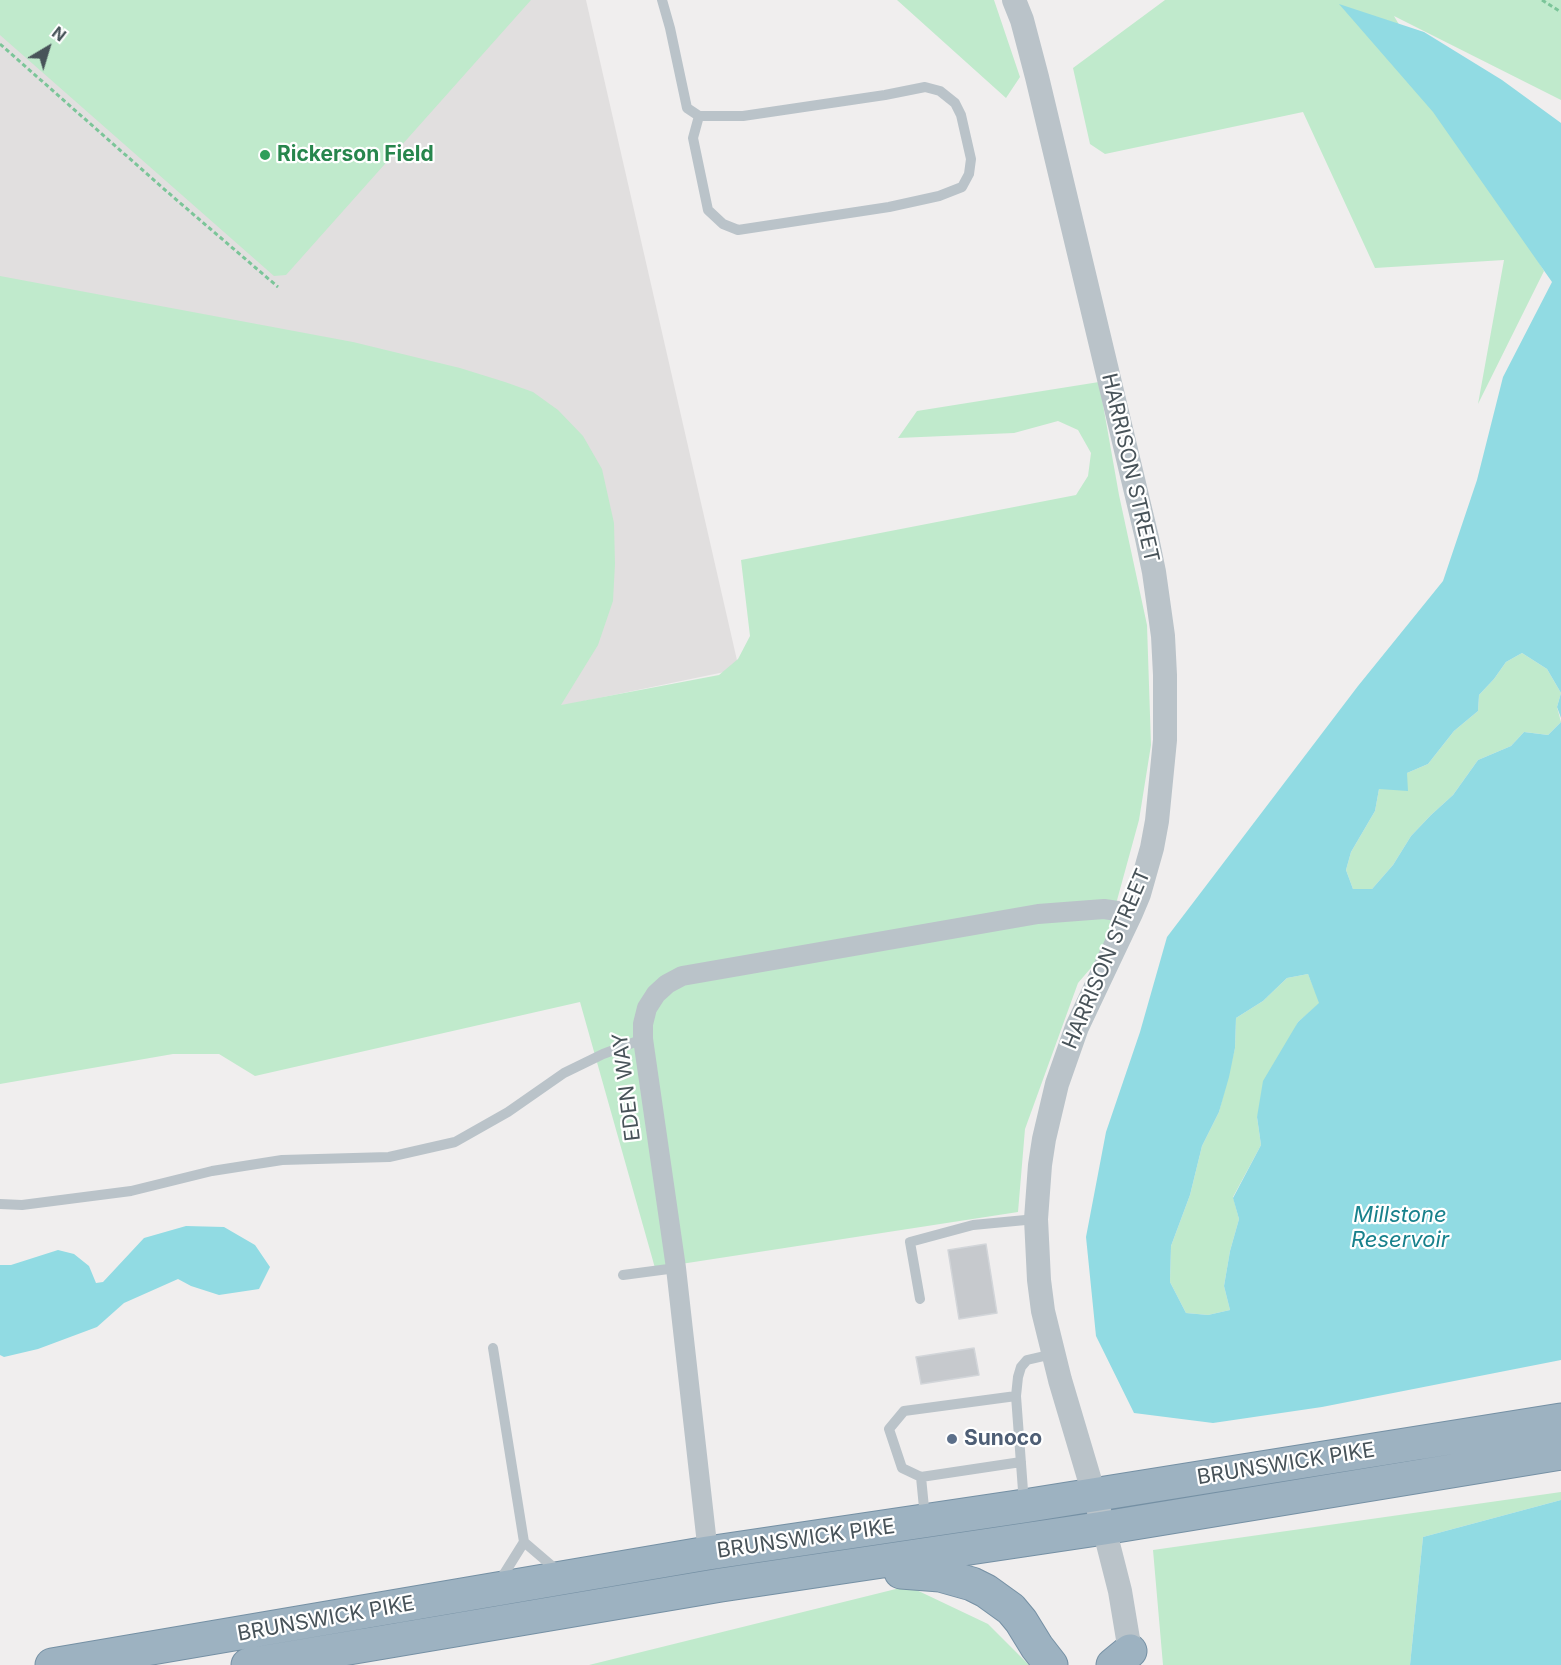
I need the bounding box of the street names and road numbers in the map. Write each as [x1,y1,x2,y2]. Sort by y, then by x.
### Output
street label: HARRISON STREET [1096,371,1164,565]
street label: HARRISON STREET [1058,865,1156,1053]
street label: EDEN WAY [608,1031,646,1143]
street label: BRUNSWICK PIKE [1195,1438,1377,1490]
street label: BRUNSWICK PIKE [715,1514,897,1564]
street label: BRUNSWICK PIKE [235,1591,417,1647]

